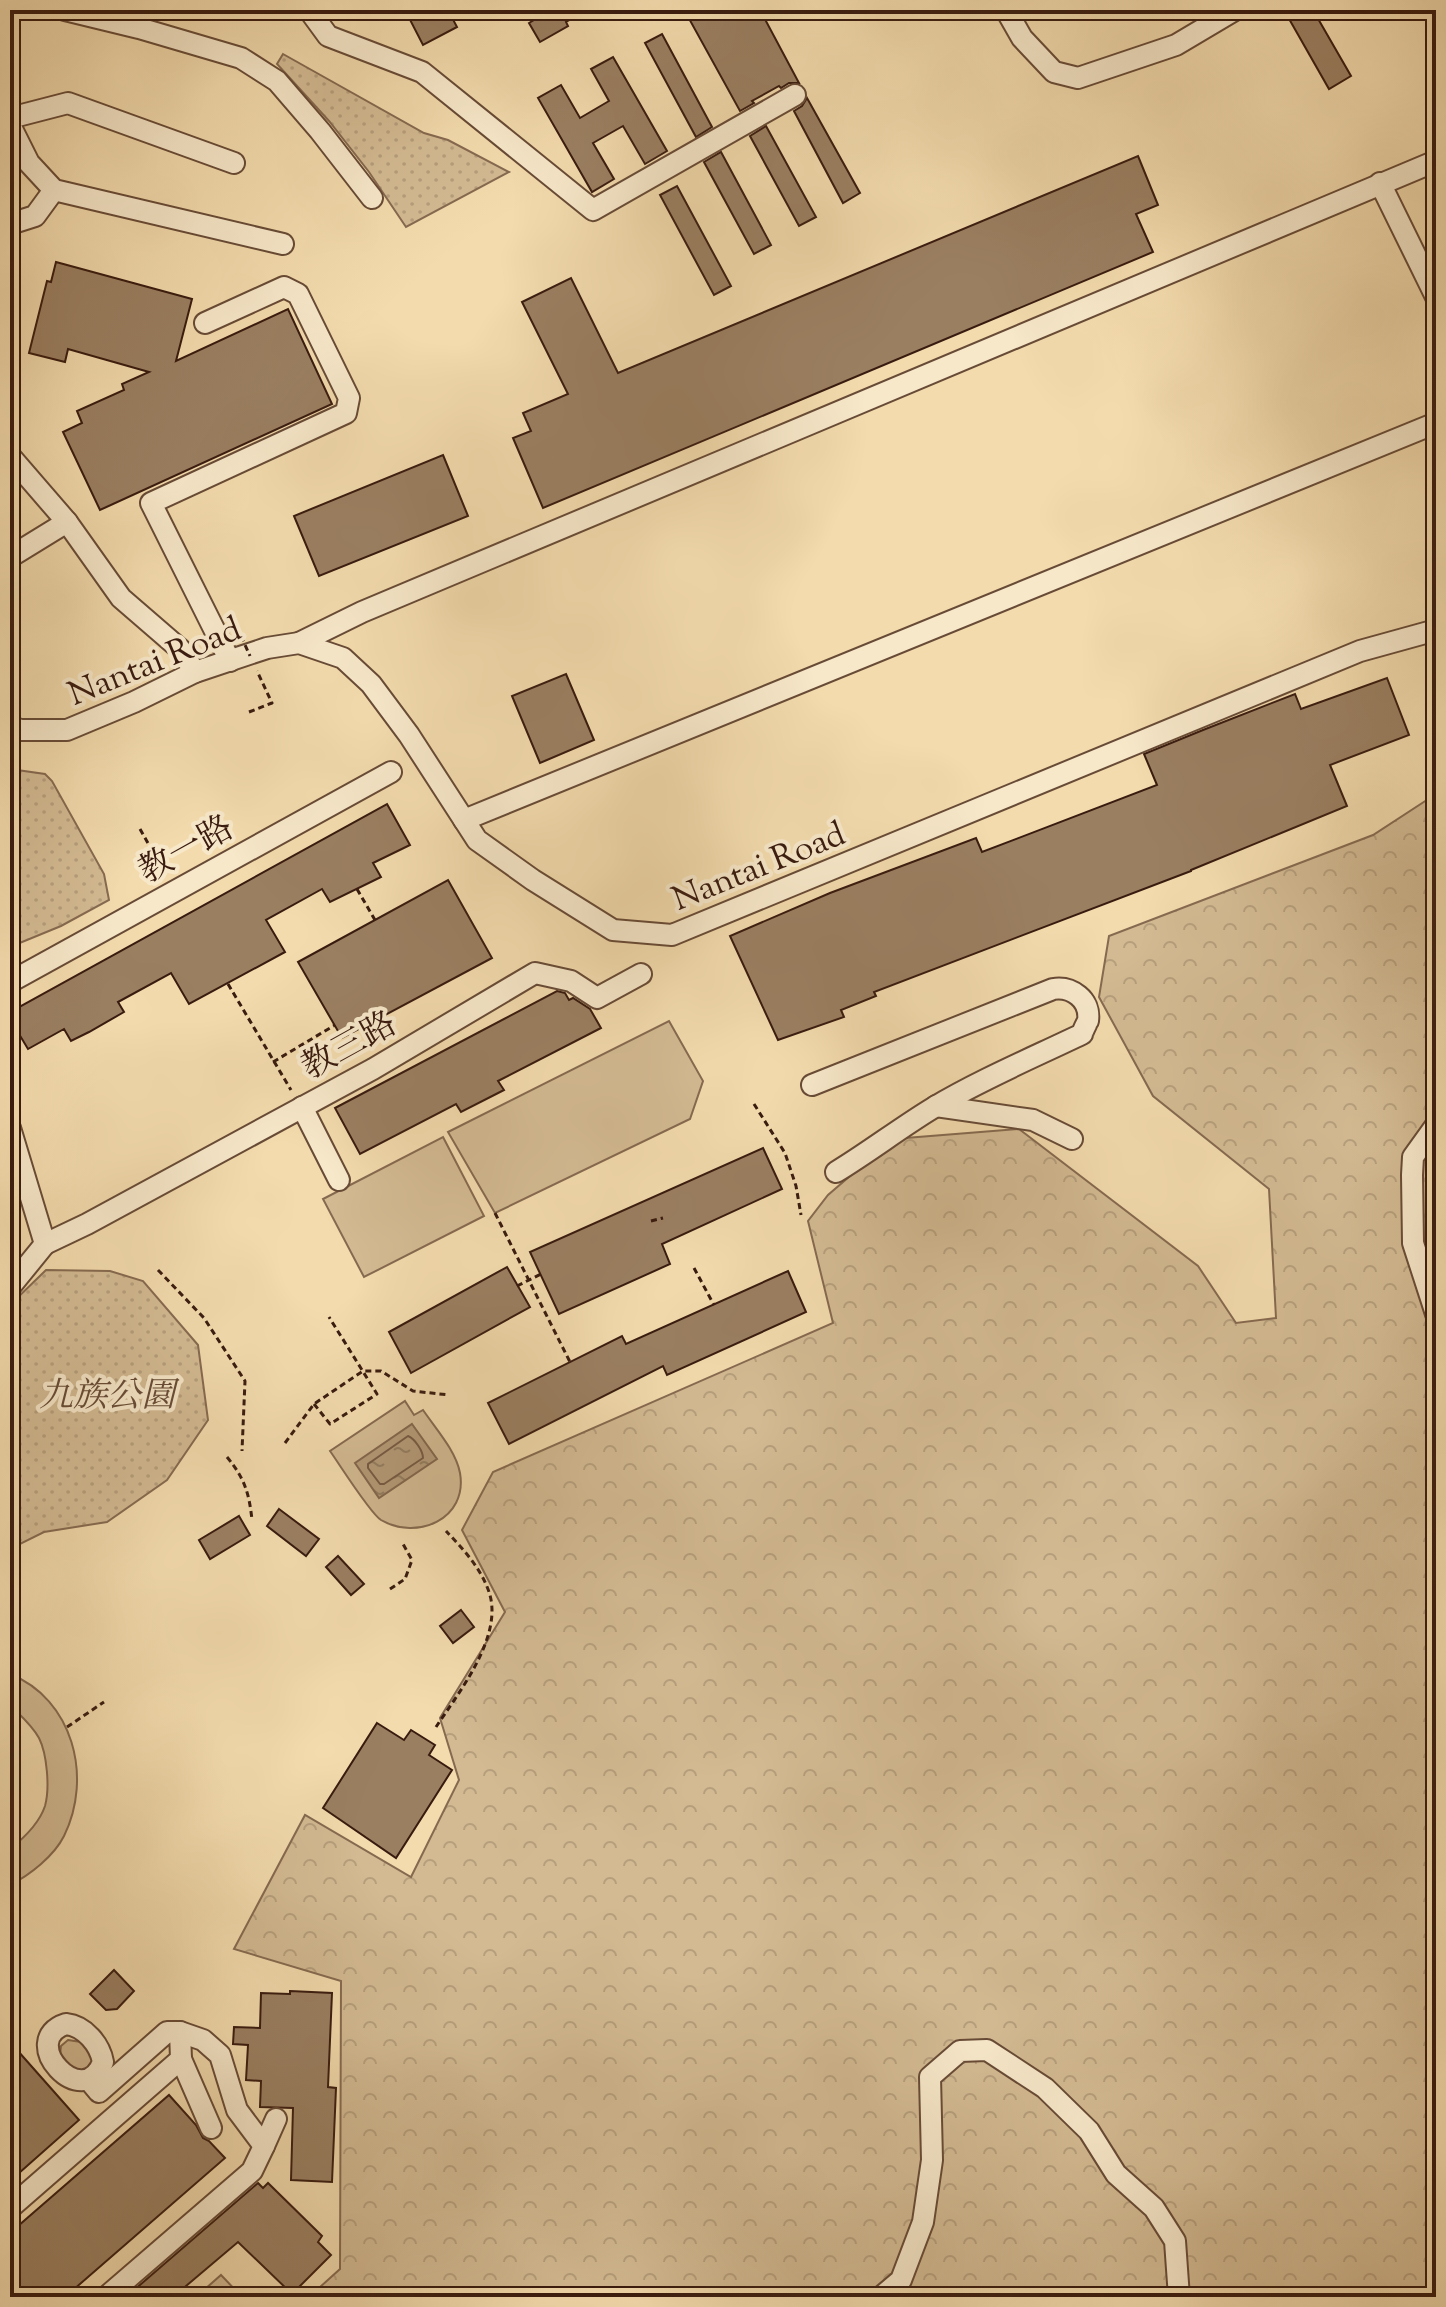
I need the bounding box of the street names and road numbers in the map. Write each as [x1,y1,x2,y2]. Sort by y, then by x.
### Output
street label: Nantai Road [61,606,249,720]
street label: 教一路 [130,805,243,897]
street label: Nantai Road [665,811,853,925]
street label: 教三路 [293,1001,406,1093]

